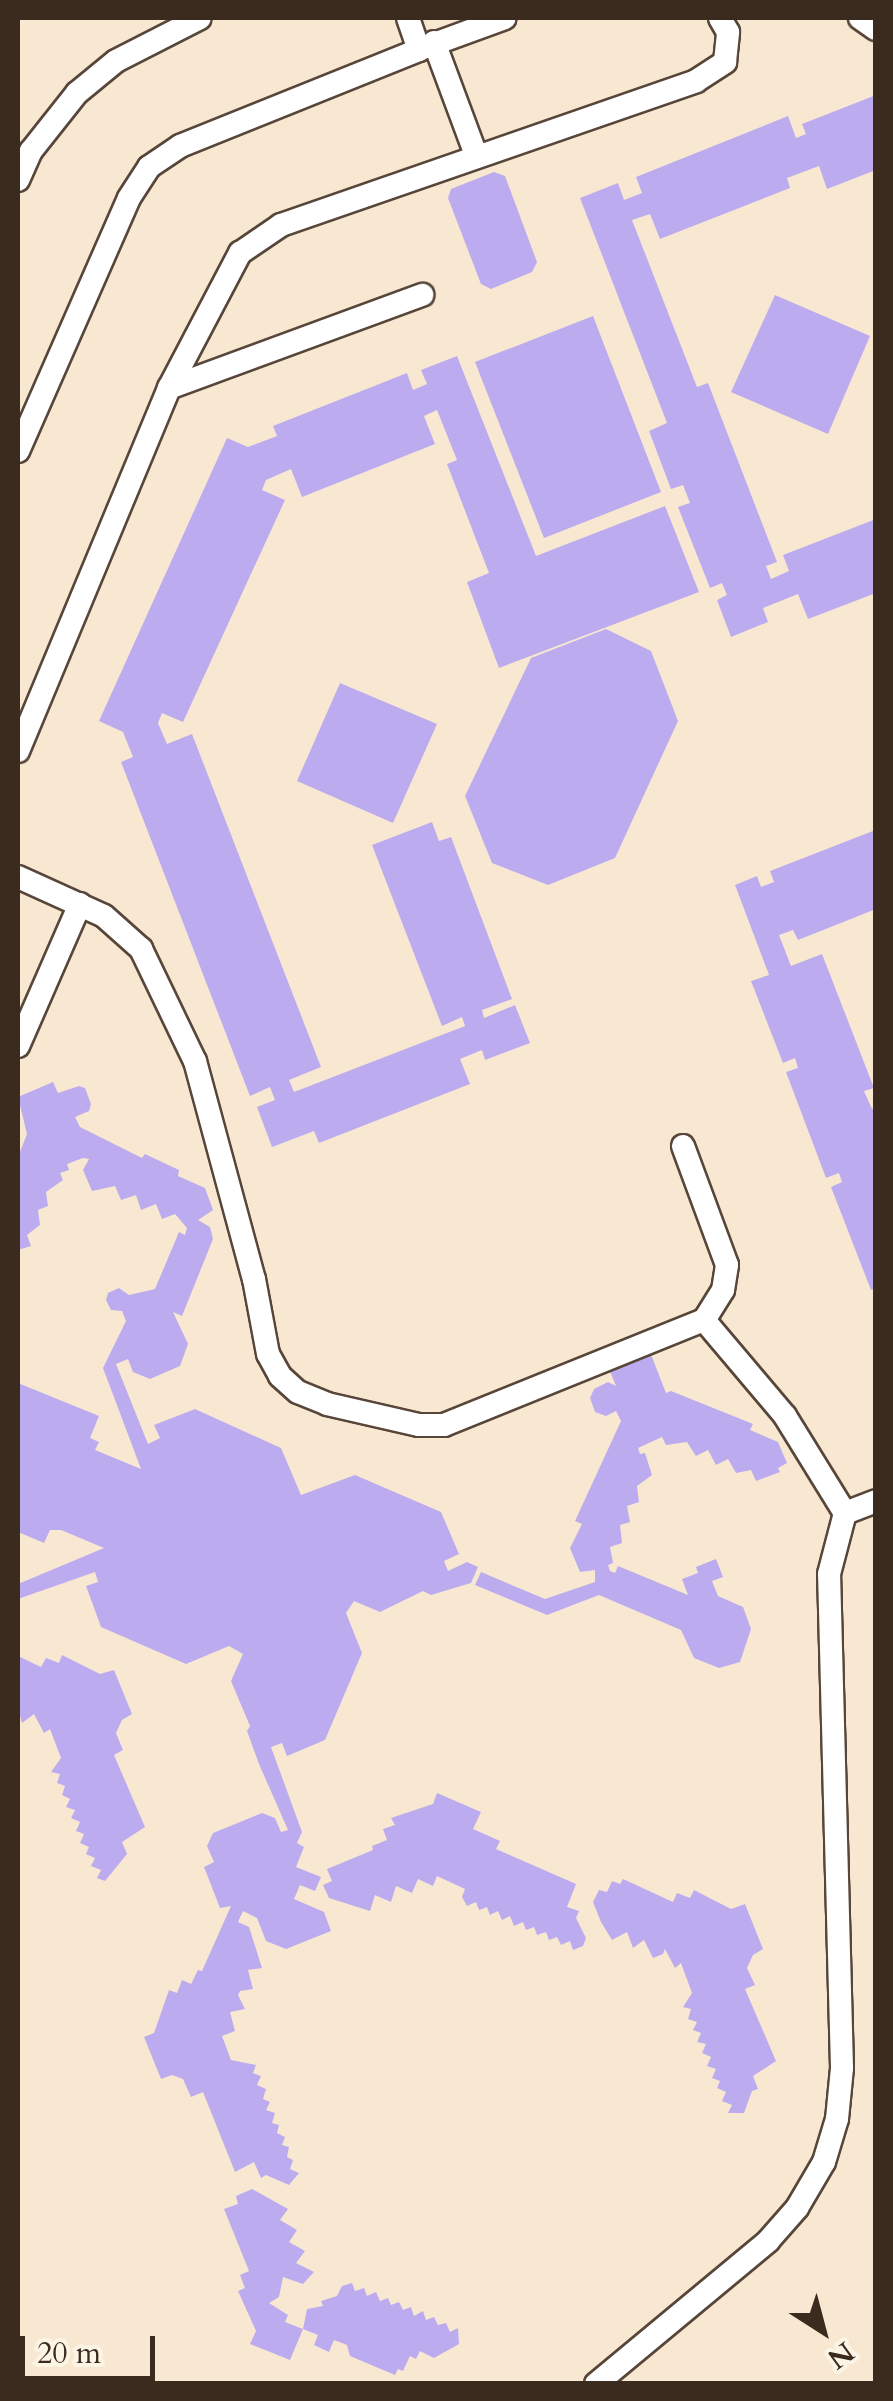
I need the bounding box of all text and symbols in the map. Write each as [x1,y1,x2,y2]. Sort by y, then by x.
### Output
north arrow [773,2281,873,2381]
scale bar [25,2316,160,2378]
text: 20 m [37,2333,101,2374]
text: N [820,2333,862,2378]

